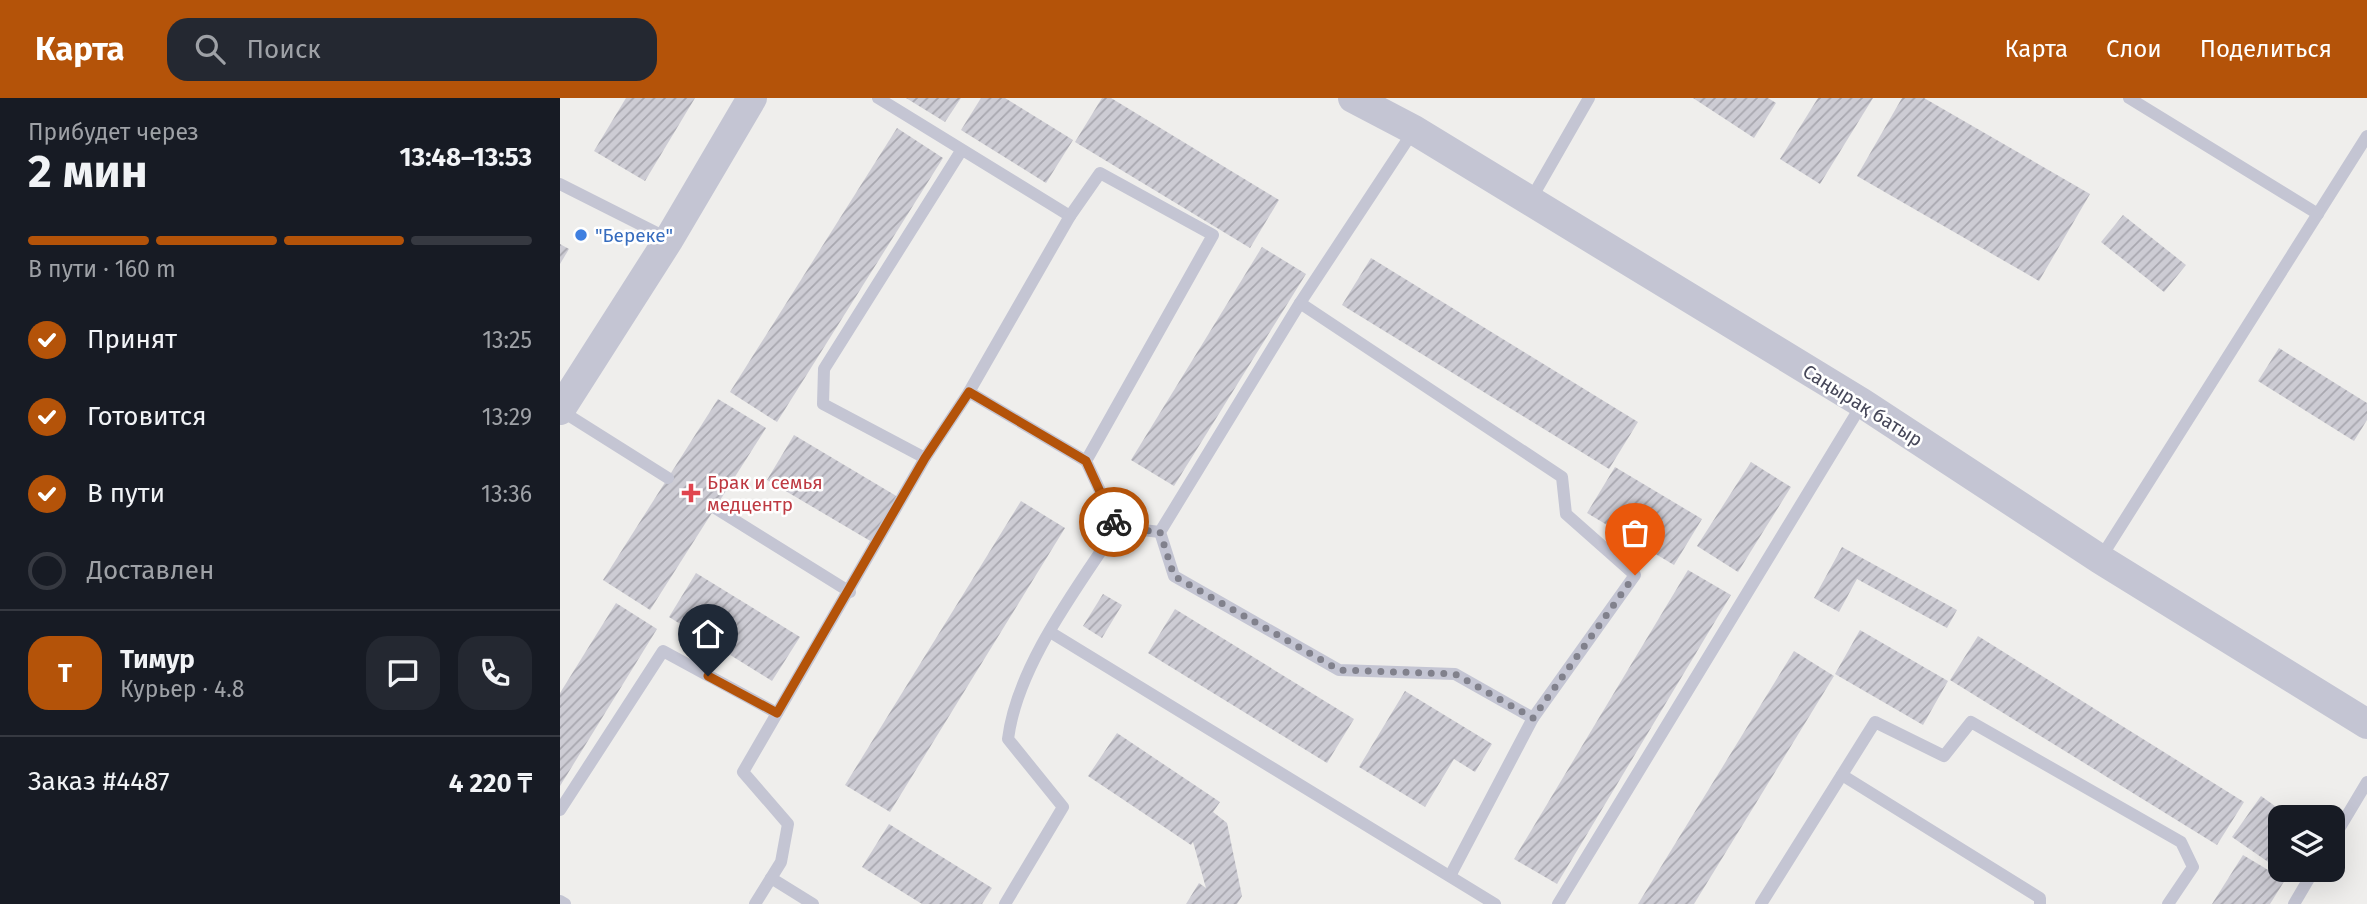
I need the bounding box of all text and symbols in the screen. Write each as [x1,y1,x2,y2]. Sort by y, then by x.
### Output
search box [167,18,657,81]
text: Карта [35,29,125,69]
icon: search [191,30,229,68]
text: Поиск [247,34,321,65]
text: Карта [2004,35,2068,63]
text: Слои [2106,35,2162,63]
text: Поделиться [2200,35,2332,63]
text: Прибудет через [28,118,199,146]
text: 13:48–13:53 [400,142,532,173]
text: 2 мин [28,144,148,199]
place label: "Береке" [595,224,673,247]
marker: "Береке" [573,227,589,243]
text: В пути · 160 m [28,255,176,283]
icon: check [28,321,66,359]
text: Принят [87,324,177,355]
text: 13:25 [482,326,532,354]
street label: Саңырақ батыр [1799,359,1927,451]
icon: check [28,398,66,436]
text: Готовится [87,401,207,432]
text: 13:29 [482,403,532,431]
place label: Брак и семья медцентр [707,471,823,516]
icon: check [28,475,66,513]
text: В пути [87,478,165,509]
text: 13:36 [481,480,532,508]
marker: Брак и семья медцентр [681,483,701,503]
courier [1079,487,1149,557]
icon: bike [1095,503,1133,541]
pin [1605,503,1665,575]
icon: bag [1616,514,1654,552]
text: Доставлен [87,555,214,586]
pin [678,604,738,676]
icon: home [689,615,727,653]
button: chat [366,636,440,710]
button: phone [458,636,532,710]
text: Тимур [120,644,195,675]
text: Т [58,658,72,689]
text: Курьер · 4.8 [120,675,245,703]
text: Заказ #4487 [28,766,169,797]
text: 4 220 ₸ [449,768,532,799]
map controls [2268,805,2345,882]
button: layers [2268,805,2345,882]

